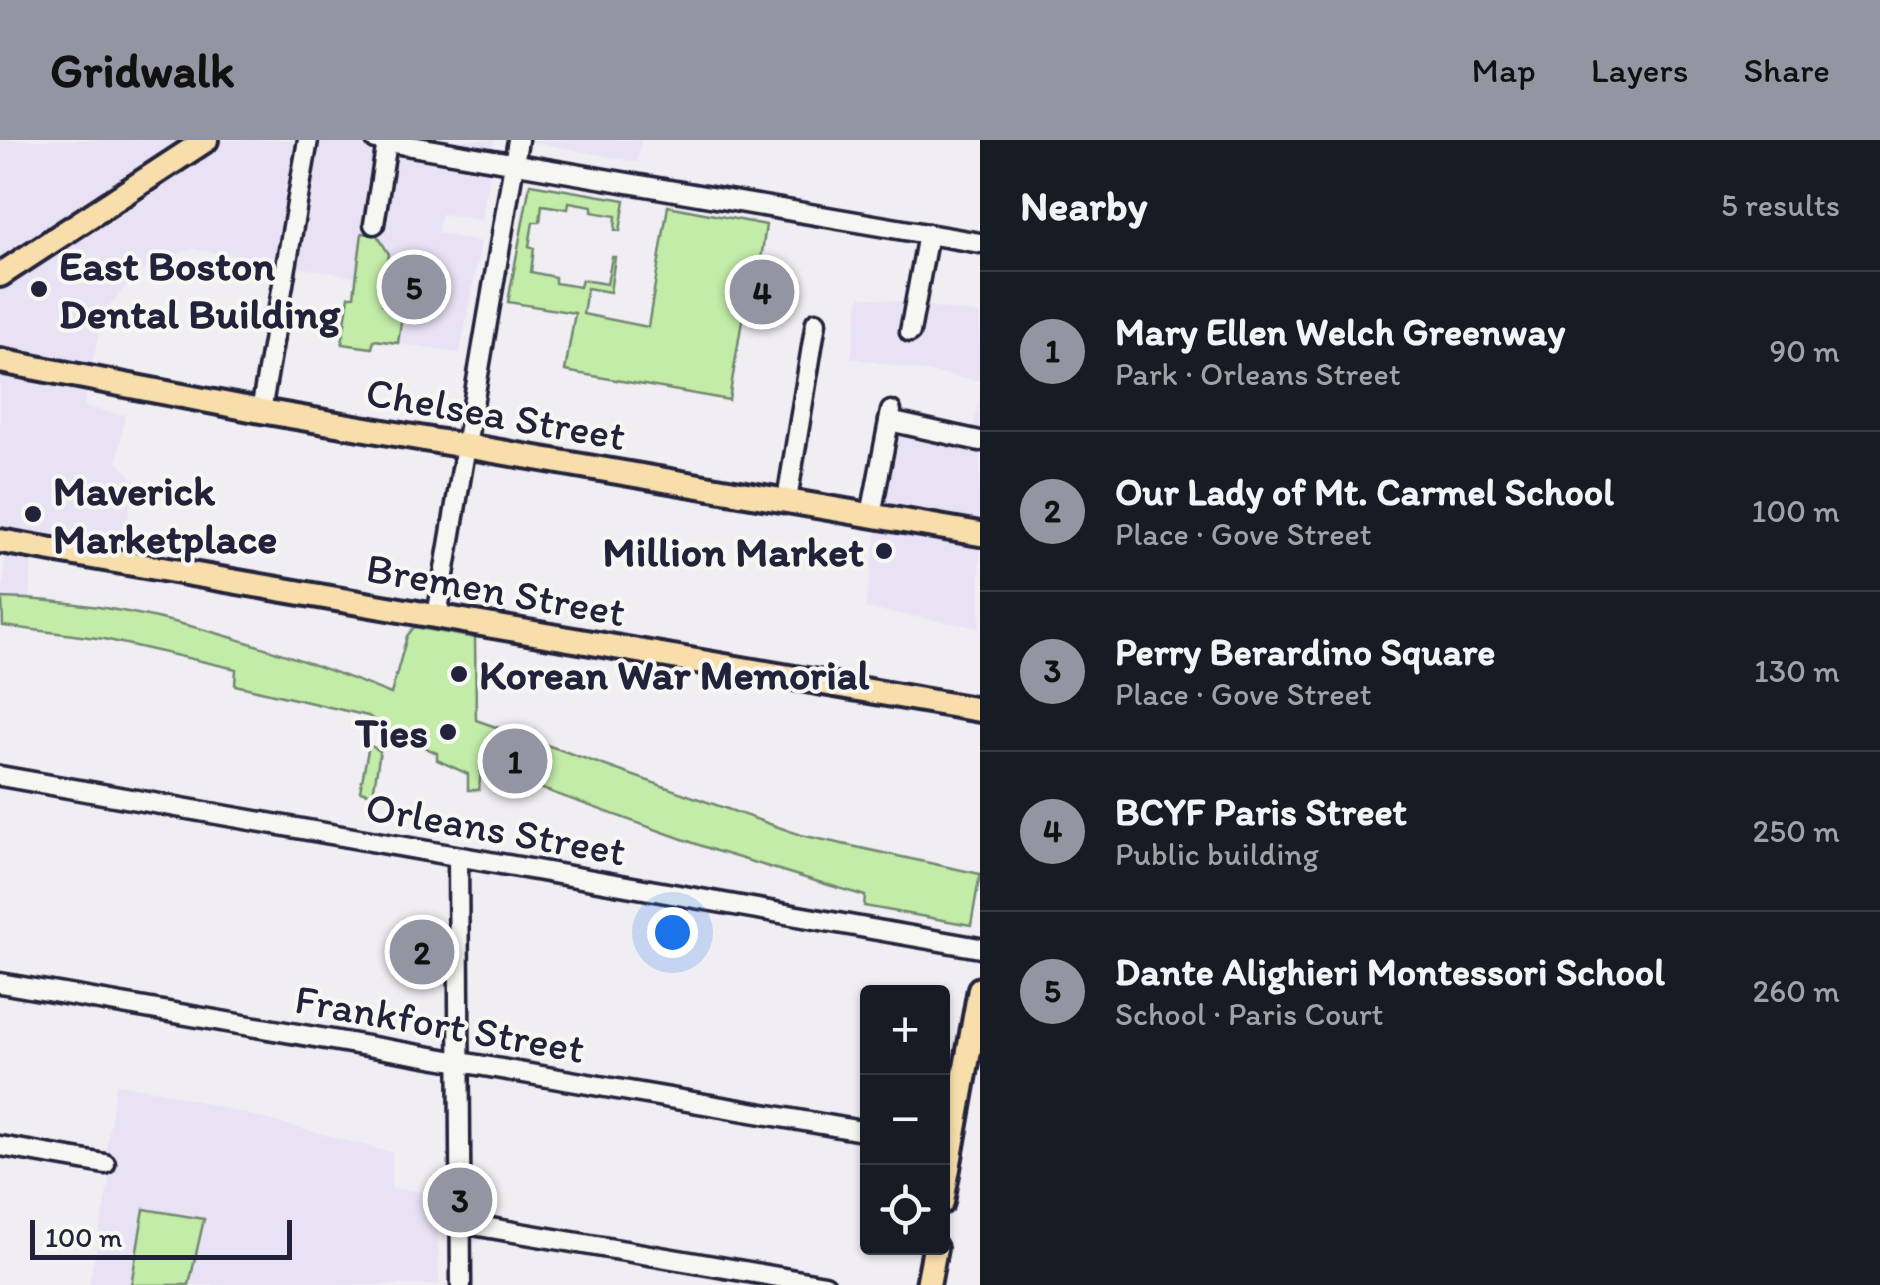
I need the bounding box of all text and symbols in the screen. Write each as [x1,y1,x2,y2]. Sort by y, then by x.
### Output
text: Gridwalk [50,41,235,99]
text: Map [1472,49,1536,91]
text: Layers [1591,49,1688,91]
text: Share [1743,49,1830,91]
text: Nearby [1020,180,1147,231]
text: 5 results [1721,186,1840,224]
place label: East Boston Dental Building [59,240,340,339]
pin: 5 [382,250,446,324]
pin: 4 [730,254,794,330]
marker: East Boston Dental Building [28,278,50,300]
text: Mary Ellen Welch Greenway [1115,309,1565,355]
text: 1 [1045,332,1060,370]
text: 90 m [1769,332,1840,370]
text: Park · Orleans Street [1115,355,1401,393]
street label: Chelsea Street [362,366,630,461]
place label: Maverick Marketplace [53,465,277,564]
text: Our Lady of Mt. Carmel School [1115,469,1614,515]
text: 2 [1044,492,1061,530]
text: 100 m [1752,492,1840,530]
marker: Maverick Marketplace [22,503,44,525]
text: Place · Gove Street [1115,515,1372,553]
place label: Million Market [602,526,864,577]
marker: Million Market [873,540,895,562]
street label: Bremen Street [362,542,629,637]
text: Perry Berardino Square [1115,629,1495,675]
place label: Korean War Memorial [479,649,870,700]
text: 3 [1044,652,1061,690]
text: 130 m [1754,652,1840,690]
marker: Korean War Memorial [448,663,470,685]
text: Place · Gove Street [1115,675,1372,713]
place label: Ties [354,707,428,758]
marker: Ties [437,721,459,743]
pin: 1 [482,724,548,798]
street label: Orleans Street [362,781,630,876]
text: BCYF Paris Street [1115,789,1407,835]
text: 4 [1043,812,1062,850]
text: 250 m [1753,812,1840,850]
text: Public building [1115,835,1319,873]
your location [647,907,698,958]
pin: 2 [390,914,454,990]
text: Dante Alighieri Montessori School [1115,949,1665,995]
text: 5 [1044,972,1061,1010]
text: 260 m [1752,972,1840,1010]
street label: Frankfort Street [291,973,589,1074]
map controls [860,985,950,1255]
button: + [860,985,950,1075]
text: School · Paris Court [1115,995,1384,1033]
button: − [860,1075,950,1165]
pin: 3 [428,1162,492,1238]
button: locate [860,1165,950,1255]
scale bar [30,1215,292,1260]
text: 100 m [45,1220,122,1254]

